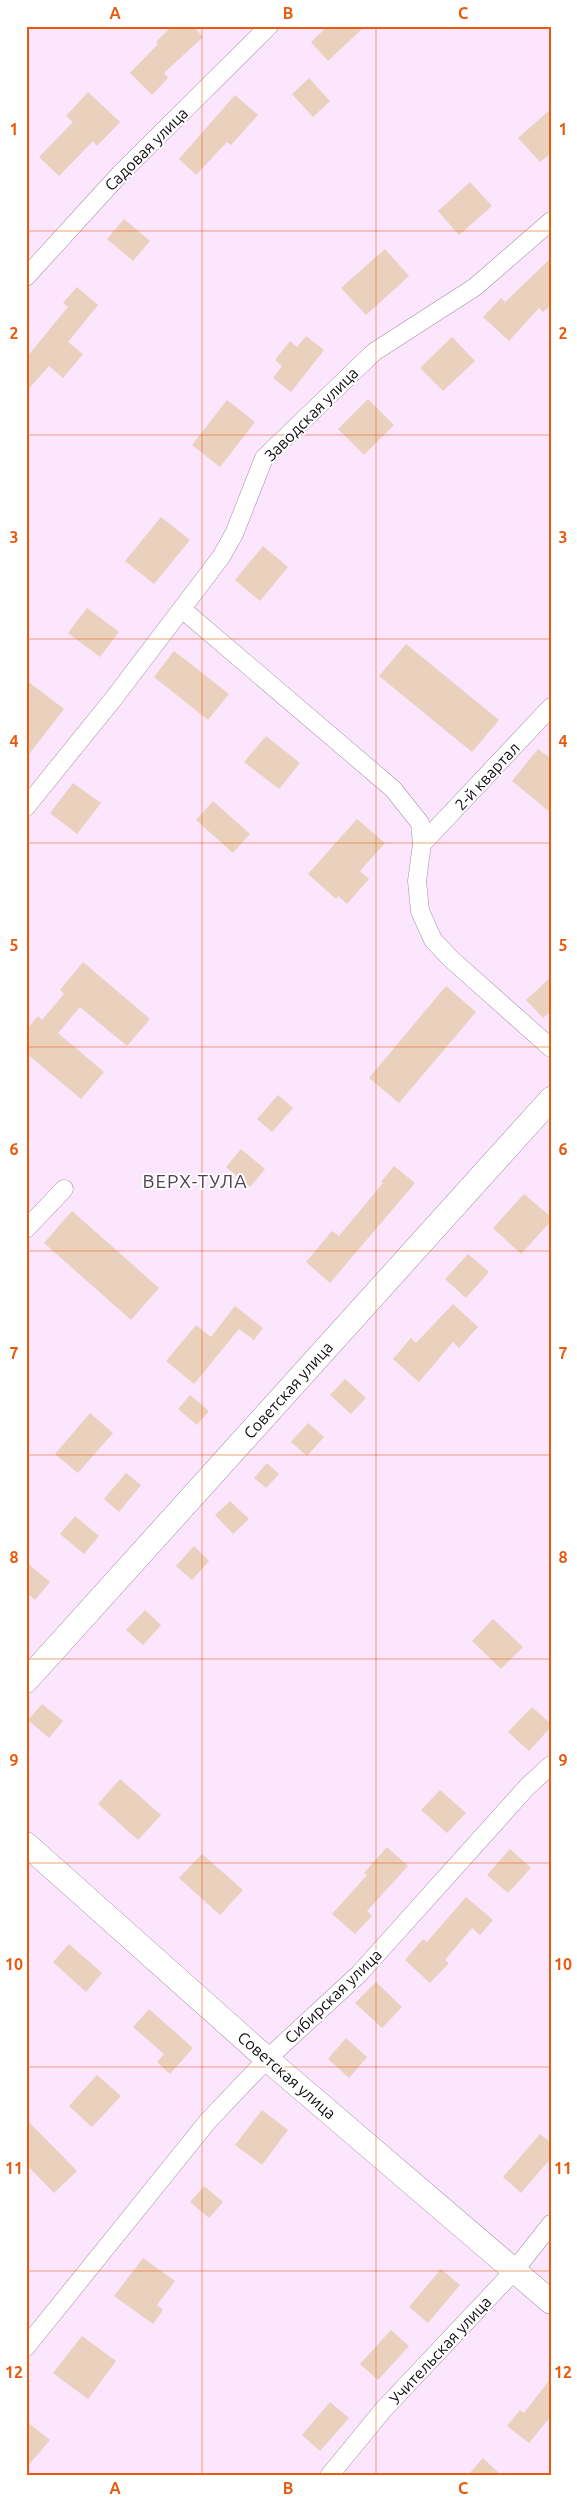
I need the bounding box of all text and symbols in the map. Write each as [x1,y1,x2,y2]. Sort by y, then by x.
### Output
text: A [109,4,121,22]
text: B [283,4,293,22]
text: C [458,4,468,22]
street label: Садовая улица [101,104,191,194]
text: 1 [9,120,19,138]
text: 1 [558,120,568,138]
text: 2 [9,324,19,342]
text: 2 [558,324,568,342]
street label: Заводская улица [261,364,361,464]
text: 3 [9,528,19,546]
text: 3 [558,528,568,546]
text: 4 [9,732,19,750]
text: 4 [558,732,568,750]
street label: 2-й квартал [451,738,523,814]
text: 5 [9,936,19,954]
text: 5 [558,936,568,954]
text: 6 [9,1140,19,1158]
text: 6 [558,1140,568,1158]
district label: ВЕРХ-ТУЛА [142,1170,248,1192]
street label: Советская улица [240,1338,336,1442]
text: 7 [9,1344,19,1362]
text: 7 [558,1344,568,1362]
text: 8 [9,1548,19,1566]
text: 8 [558,1548,568,1566]
text: 9 [9,1751,19,1769]
text: 9 [558,1751,568,1769]
street label: Сибирская улица [281,1945,385,2047]
text: 10 [5,1955,23,1973]
text: 10 [554,1955,572,1973]
street label: Советская улица [234,2028,340,2122]
text: 11 [5,2159,23,2177]
text: 11 [554,2159,572,2177]
street label: Учительская улица [386,2293,494,2407]
text: 12 [5,2363,23,2381]
text: 12 [554,2363,572,2381]
text: A [109,2479,121,2497]
text: B [283,2479,293,2497]
text: C [458,2479,468,2497]

